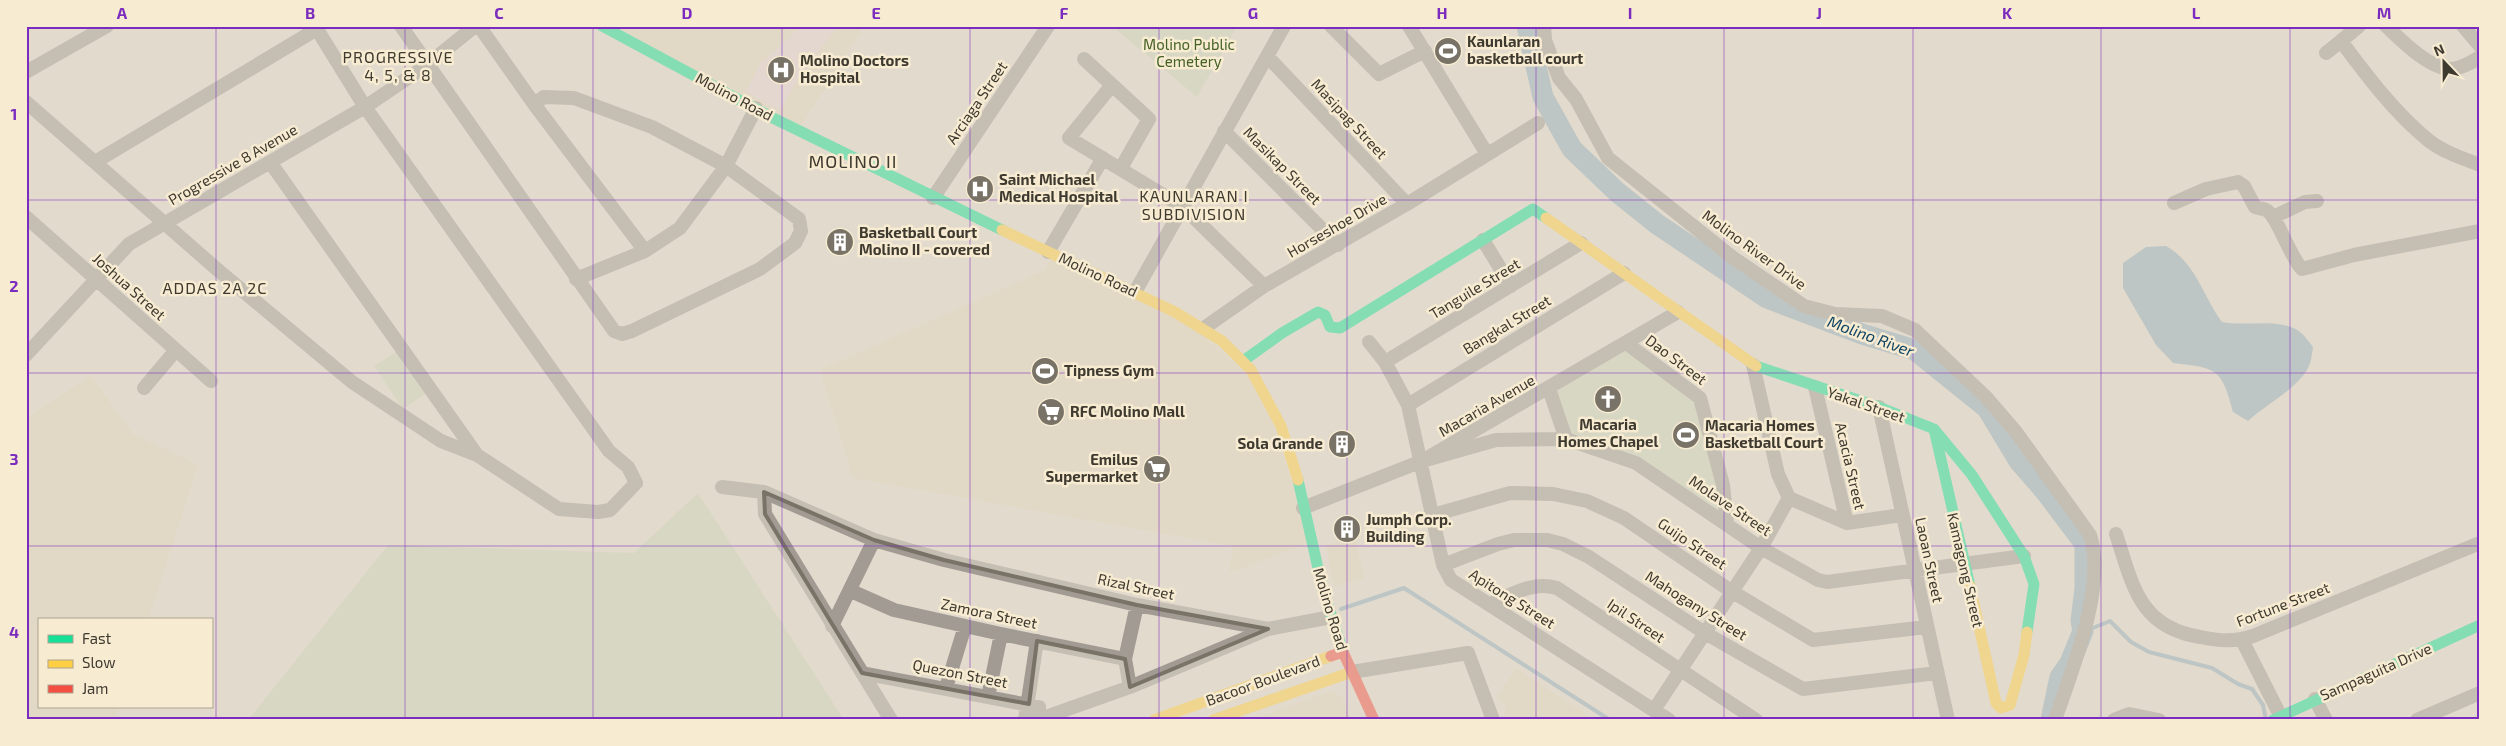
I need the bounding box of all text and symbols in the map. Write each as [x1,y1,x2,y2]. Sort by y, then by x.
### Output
text: A [117,3,128,22]
text: B [305,3,315,22]
text: C [494,3,504,22]
text: D [682,3,693,22]
text: E [871,3,881,22]
text: F [1060,3,1069,22]
text: G [1248,3,1258,22]
text: H [1436,3,1448,22]
text: I [1628,3,1632,22]
text: J [1816,3,1822,22]
text: K [2002,3,2013,22]
text: L [2192,3,2201,22]
text: M [2377,3,2391,22]
place label: Kaunlaran basketball court [1467,32,1583,67]
park label: Molino Public Cemetery [1143,35,1235,70]
sports icon: Kaunlaran basketball court [1433,36,1463,66]
north arrow [2418,38,2468,88]
text: N [2431,40,2447,59]
district label: PROGRESSIVE 4, 5, & 8 [343,47,453,84]
place label: Molino Doctors Hospital [800,51,909,86]
hospital icon: Molino Doctors Hospital [766,55,796,85]
street label: Arciaga Street [942,57,1011,147]
street label: Molino Road [693,68,776,124]
street label: Masipag Street [1308,74,1392,162]
text: 1 [11,104,17,123]
street label: Progressive 8 Avenue [165,120,300,208]
street label: Masikap Street [1240,123,1325,208]
district label: MOLINO II [809,150,897,172]
place label: Saint Michael Medical Hospital [999,170,1118,205]
hospital icon: Saint Michael Medical Hospital [965,174,995,204]
district label: KAUNLARAN I SUBDIVISION [1139,186,1249,223]
street label: Horseshoe Drive [1283,189,1390,261]
street label: Molino River Drive [1699,205,1810,293]
place label: Basketball Court Molino II - covered [859,223,990,258]
building icon: Basketball Court Molino II - covered [825,227,855,257]
street label: Molino Road [1056,248,1141,300]
street label: Joshua Street [90,249,170,324]
street label: Tanguile Street [1426,254,1523,322]
text: 2 [9,276,19,295]
district label: ADDAS 2A 2C [163,278,267,297]
street label: Bangkal Street [1459,291,1554,358]
water label: Molino River [1825,311,1918,360]
street label: Dao Street [1643,330,1711,388]
sports icon: Tipness Gym [1030,356,1060,386]
place label: Tipness Gym [1064,361,1154,380]
street label: Macaria Avenue [1435,370,1538,440]
street label: Yakal Street [1825,382,1908,426]
church icon: Macaria Homes Chapel [1593,384,1623,414]
supermarket icon: RFC Molino Mall [1036,397,1066,427]
place label: RFC Molino Mall [1070,402,1185,420]
place label: Macaria Homes Chapel [1558,415,1659,450]
place label: Macaria Homes Basketball Court [1705,416,1823,451]
sports icon: Macaria Homes Basketball Court [1671,420,1701,450]
street label: Acacia Street [1832,420,1870,512]
building icon: Sola Grande [1327,429,1357,459]
place label: Sola Grande [1238,434,1323,452]
text: 3 [9,449,19,468]
place label: Emilus Supermarket [1046,450,1138,485]
supermarket icon: Emilus Supermarket [1142,454,1172,484]
street label: Molave Street [1686,471,1775,539]
place label: Jumph Corp. Building [1366,510,1452,545]
street label: Kamagong Street [1944,511,1988,629]
building icon: Jumph Corp. Building [1332,514,1362,544]
street label: Guijo Street [1654,514,1731,574]
street label: Laoan Street [1912,516,1948,604]
street label: Molino Road [1310,565,1352,652]
street label: Apitong Street [1466,565,1559,632]
street label: Mahogany Street [1642,567,1751,644]
street label: Rizal Street [1096,569,1176,603]
street label: Fortune Street [2233,578,2332,630]
street label: Zamora Street [940,594,1039,632]
street label: Ipil Street [1604,594,1669,646]
legend [38,618,212,708]
text: 4 [9,622,19,641]
text: Fast [82,629,112,647]
street label: Sampaguita Drive [2317,638,2434,704]
street label: Bacoor Boulevard [1203,651,1322,709]
text: Slow [82,653,116,671]
street label: Quezon Street [911,655,1010,692]
text: Jam [82,679,108,697]

